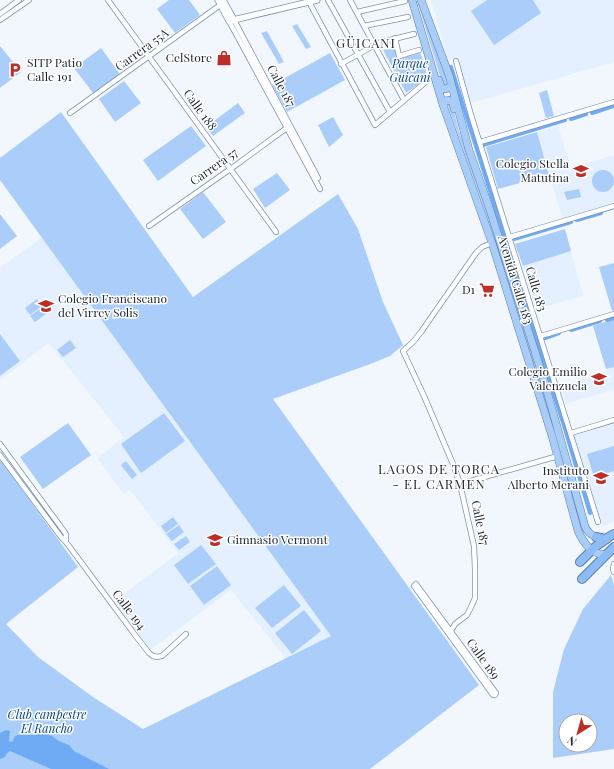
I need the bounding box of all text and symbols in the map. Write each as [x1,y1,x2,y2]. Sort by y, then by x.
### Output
street label: Carrera 55A [111,24,172,74]
district label: GÜICANI [336,34,396,51]
place label: CelStore [166,49,212,65]
shop icon: CelStore [215,49,233,67]
place label: SITP Patio Calle 191 [27,54,82,84]
park label: Parque Guicani [390,55,431,85]
parking icon: SITP Patio Calle 191 [6,61,24,79]
street label: Calle 187 [264,62,300,110]
street label: Calle 188 [181,86,221,133]
street label: Carrera 57 [186,144,241,188]
place label: Colegio Stella Matutina [496,155,569,185]
school or university icon: Colegio Stella Matutina [572,162,590,180]
street label: Avenida Calle 183 [495,232,537,326]
street label: Calle 183 [523,264,551,313]
place label: D1 [462,281,476,297]
supermarket icon: D1 [478,281,496,299]
place label: Colegio Franciscano del Virrey Solis [58,290,168,320]
school or university icon: Colegio Franciscano del Virrey Solis [37,297,55,315]
place label: Colegio Emilio Valenzuela [508,363,587,393]
school or university icon: Colegio Emilio Valenzuela [590,370,608,388]
district label: LAGOS DE TORCA - EL CARMEN [378,460,500,492]
place label: Instituto Alberto Merani [507,462,589,492]
school or university icon: Instituto Alberto Merani [592,469,610,487]
street label: Calle 187 [468,499,494,547]
school or university icon: Gimnasio Vermont [206,531,224,549]
place label: Gimnasio Vermont [227,531,328,547]
street label: Calle 194 [109,586,150,633]
street label: Calle 189 [464,635,504,682]
park label: Club campestre El Rancho [8,706,86,736]
north arrow [558,713,598,753]
text: N [564,733,579,750]

